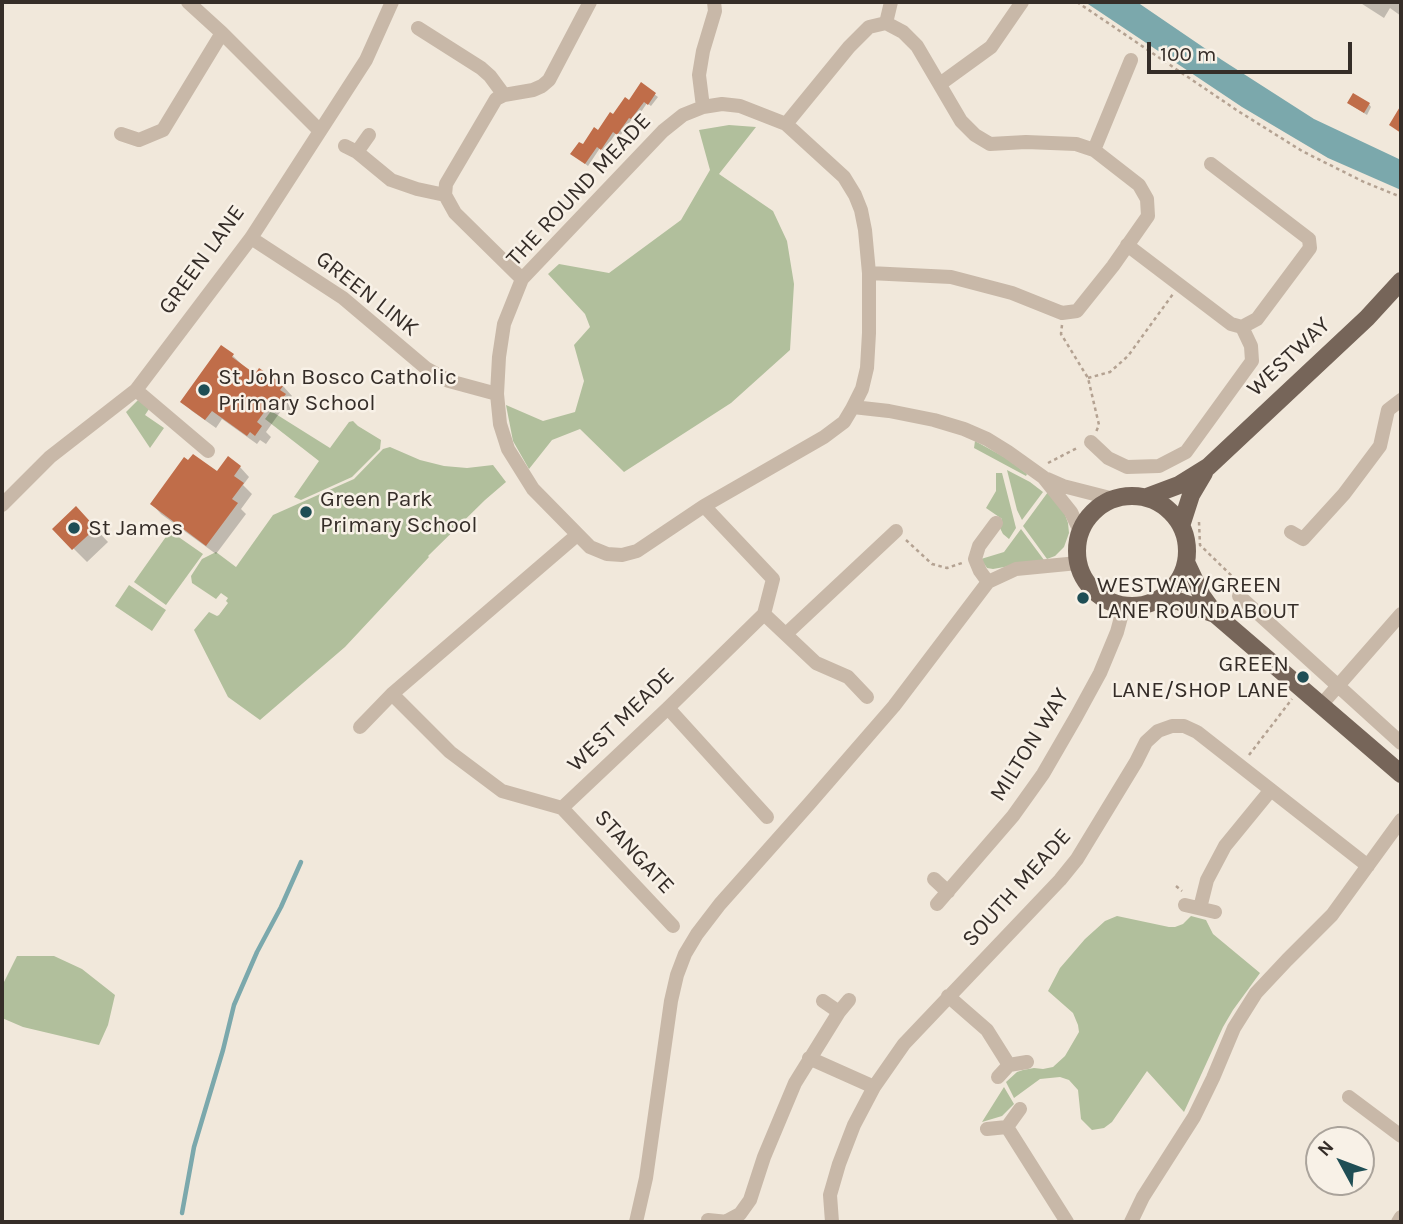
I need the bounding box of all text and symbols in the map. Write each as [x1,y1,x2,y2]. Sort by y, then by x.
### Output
scale bar [1151,28,1356,72]
text: 100 m [1160,42,1217,66]
street label: THE ROUND MEADE [501,108,657,272]
street label: GREEN LANE [153,200,251,320]
street label: GREEN LINK [310,245,424,343]
street label: WESTWAY [1242,311,1336,403]
place label: St John Bosco Catholic Primary School [218,363,457,417]
marker: St John Bosco Catholic Primary School [196,382,212,398]
place label: Green Park Primary School [320,485,478,539]
marker: Green Park Primary School [298,504,314,520]
place label: St James [88,514,183,542]
marker: St James [66,520,82,536]
place label: WESTWAY/GREEN LANE ROUNDABOUT [1097,571,1299,625]
marker: WESTWAY/GREEN LANE ROUNDABOUT [1075,590,1091,606]
place label: GREEN LANE/SHOP LANE [1112,650,1289,704]
street label: WEST MEADE [562,662,680,778]
marker: GREEN LANE/SHOP LANE [1295,669,1311,685]
street label: MILTON WAY [984,683,1076,807]
street label: STANGATE [588,804,680,900]
street label: SOUTH MEADE [957,823,1077,953]
north arrow [1305,1126,1375,1196]
text: N [1313,1136,1338,1161]

